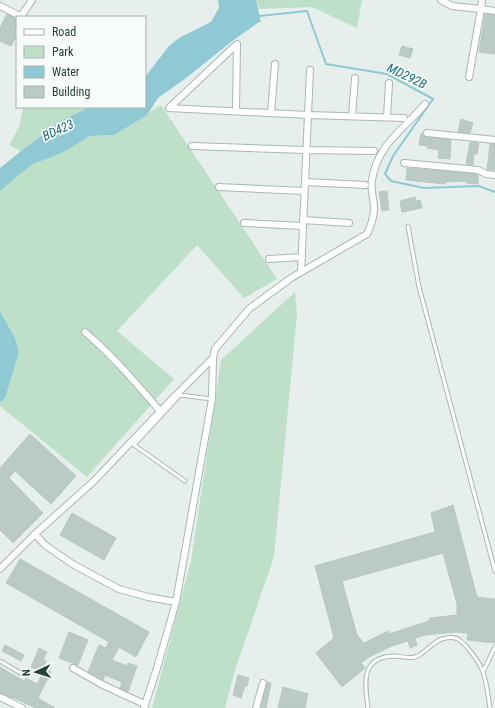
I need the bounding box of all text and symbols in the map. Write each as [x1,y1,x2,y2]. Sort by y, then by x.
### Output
legend [16,16,146,108]
text: Road [52,25,76,39]
text: Park [52,45,74,59]
water label: MD292B [385,60,429,92]
text: Water [52,65,80,79]
text: Building [52,85,90,99]
water label: BD423 [40,116,76,144]
north arrow [16,652,56,692]
text: N [20,669,33,676]

